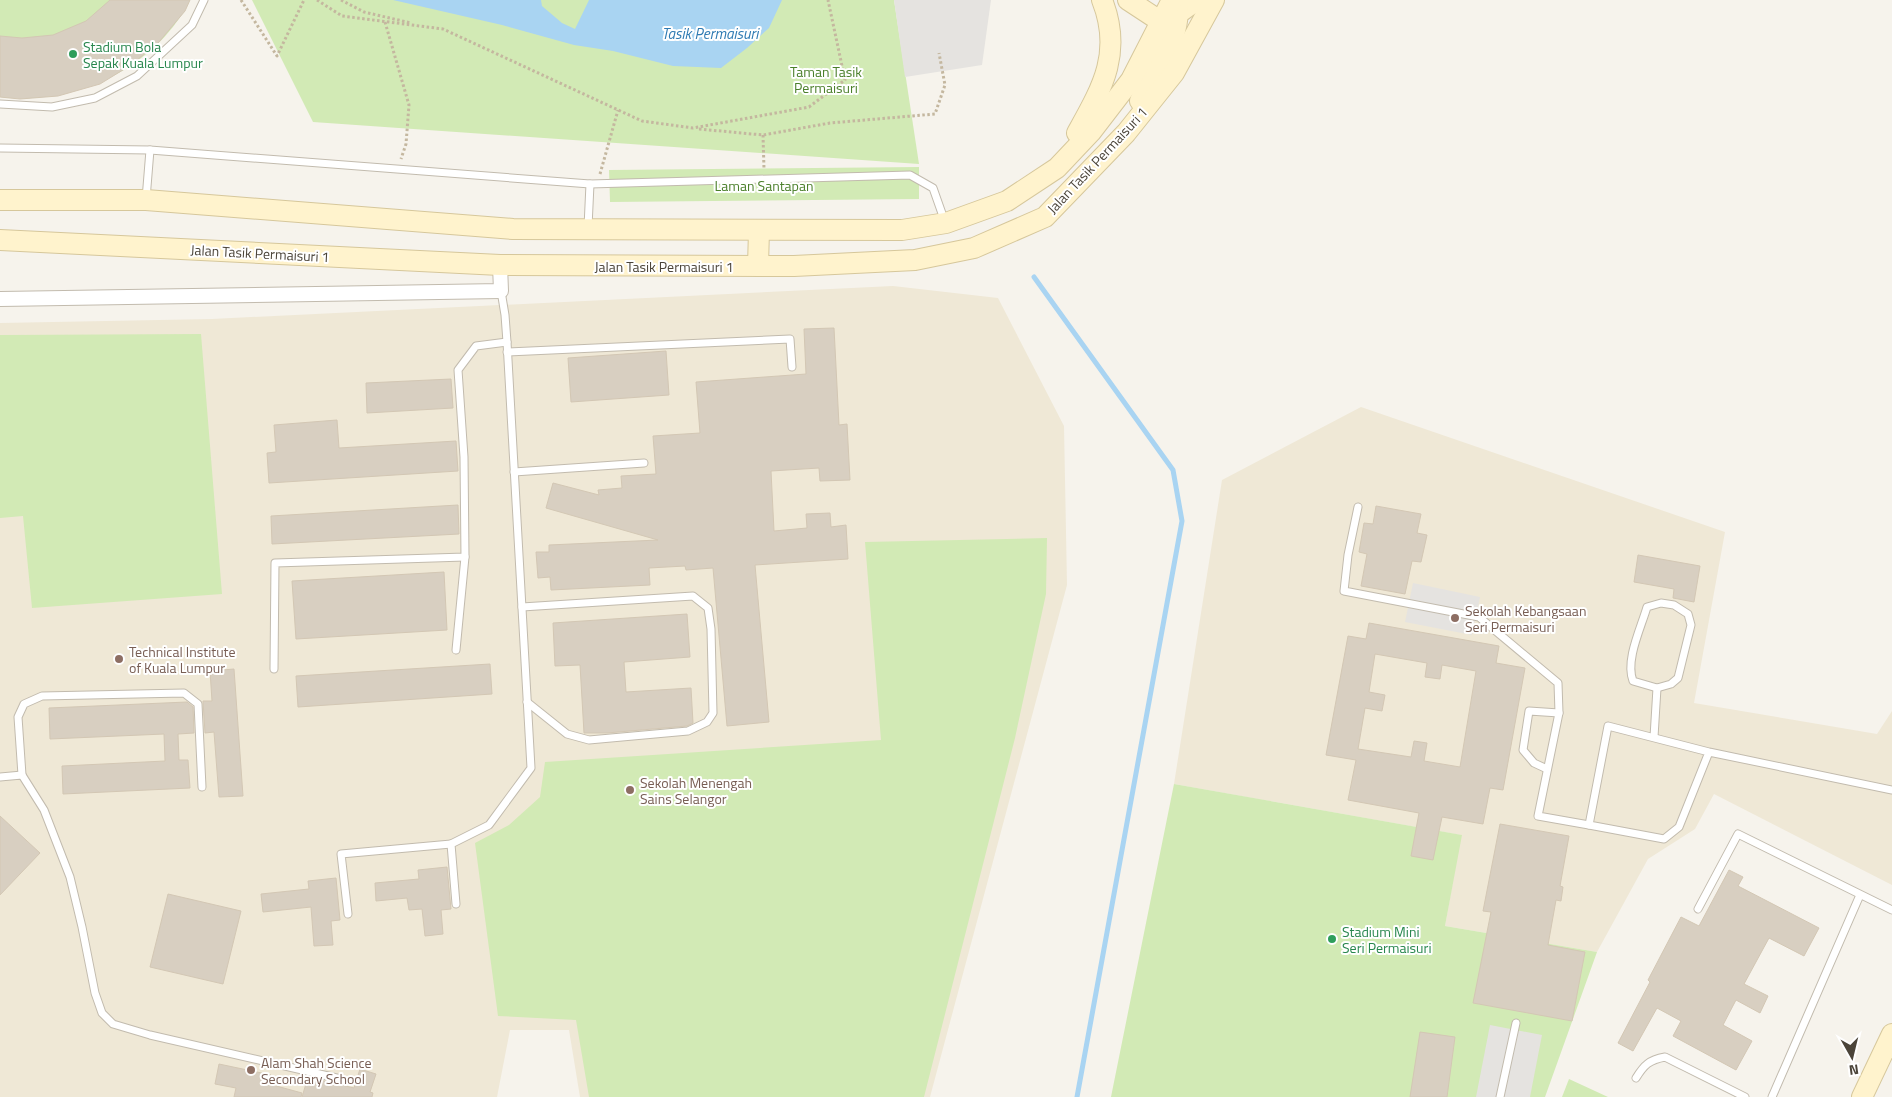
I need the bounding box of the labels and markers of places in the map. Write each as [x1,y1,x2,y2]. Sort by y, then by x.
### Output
place label: Stadium Bola Sepak Kuala Lumpur [83,36,203,73]
marker: Stadium Bola Sepak Kuala Lumpur [67,48,79,60]
place label: Sekolah Kebangsaan Seri Permaisuri [1465,600,1586,637]
marker: Sekolah Kebangsaan Seri Permaisuri [1449,612,1461,624]
place label: Technical Institute of Kuala Lumpur [129,641,236,678]
marker: Technical Institute of Kuala Lumpur [113,653,125,665]
place label: Sekolah Menengah Sains Selangor [640,772,752,809]
marker: Sekolah Menengah Sains Selangor [624,784,636,796]
place label: Stadium Mini Seri Permaisuri [1342,921,1431,958]
marker: Stadium Mini Seri Permaisuri [1326,933,1338,945]
place label: Alam Shah Science Secondary School [261,1052,372,1089]
marker: Alam Shah Science Secondary School [245,1064,257,1076]

